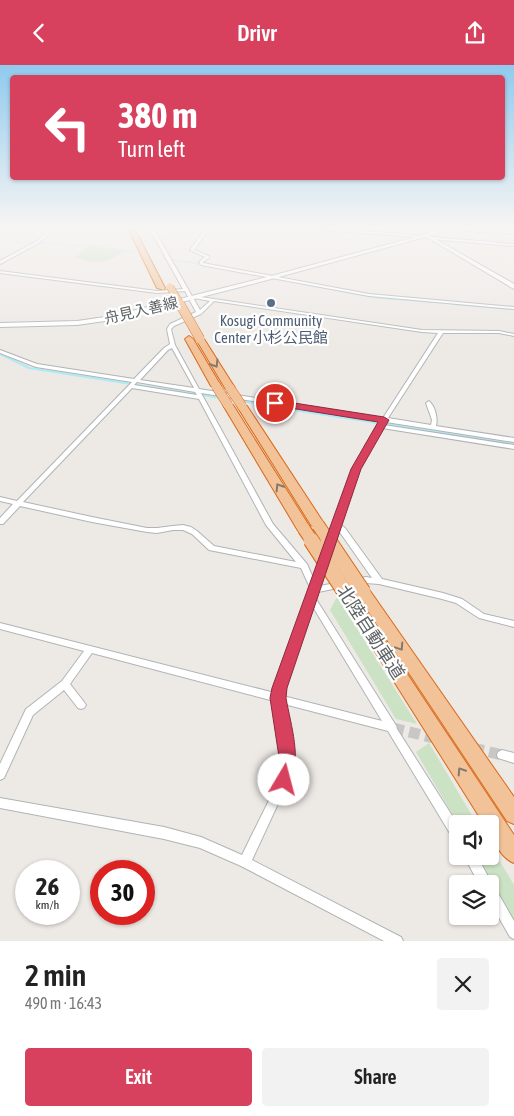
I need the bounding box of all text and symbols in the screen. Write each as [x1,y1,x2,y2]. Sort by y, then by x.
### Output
icon: back [25,19,53,47]
icon: share [461,19,489,47]
text: Drivr [237,20,277,46]
icon: left [35,95,100,160]
text: 380 m [118,95,197,135]
text: Turn left [118,136,185,162]
street label: 舟見入善線 [103,293,179,327]
marker: Kosugi Community Center 小杉公民館 [265,297,277,309]
place label: Kosugi Community Center 小杉公民館 [214,312,328,346]
one-way arrow [208,358,218,367]
pin [254,382,296,424]
icon: arrive [261,389,289,417]
one-way arrow [275,484,285,493]
street label: 北陸自動車道 [333,581,409,683]
one-way arrow [394,641,403,651]
position arrow [257,753,309,805]
one-way arrow [457,768,467,777]
map controls [449,815,499,925]
button: sound [449,815,499,865]
speed limit sign: 30 [90,860,155,925]
text: 26 [36,872,59,900]
button: layers [449,875,499,925]
text: km/h [36,898,59,912]
text: 2 min [25,958,86,992]
button: close [437,958,489,1010]
text: 490 m · 16:43 [25,994,102,1012]
button: Exit [25,1048,252,1106]
button: Share [262,1048,489,1106]

